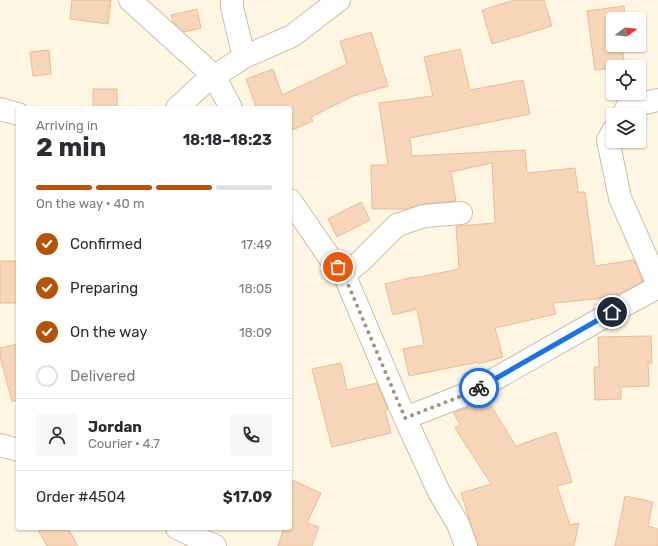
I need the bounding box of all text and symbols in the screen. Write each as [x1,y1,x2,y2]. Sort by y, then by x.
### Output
north arrow [606,12,646,52]
map controls [606,12,646,148]
button: locate [606,60,646,100]
button: layers [606,108,646,148]
text: Arriving in [36,118,98,133]
text: 18:18–18:23 [183,131,272,149]
text: 2 min [36,132,106,163]
text: On the way · 40 m [36,196,145,211]
icon: check [36,233,58,255]
text: Confirmed [70,235,142,253]
text: 17:49 [241,237,272,252]
pin [321,250,355,284]
icon: bag [327,256,349,278]
icon: check [36,277,58,299]
text: Preparing [70,279,138,297]
text: 18:05 [239,281,272,296]
pin [595,295,629,329]
icon: home [601,301,623,323]
icon: check [36,321,58,343]
text: On the way [70,323,148,341]
text: 18:09 [239,325,272,340]
text: Delivered [70,367,135,385]
courier [459,368,499,408]
icon: bike [468,377,490,399]
button: person [36,414,78,456]
button: phone [230,414,272,456]
text: Jordan [88,418,142,436]
text: Courier · 4.7 [88,436,160,451]
text: Order #4504 [36,488,126,506]
text: $17.09 [223,488,272,506]

